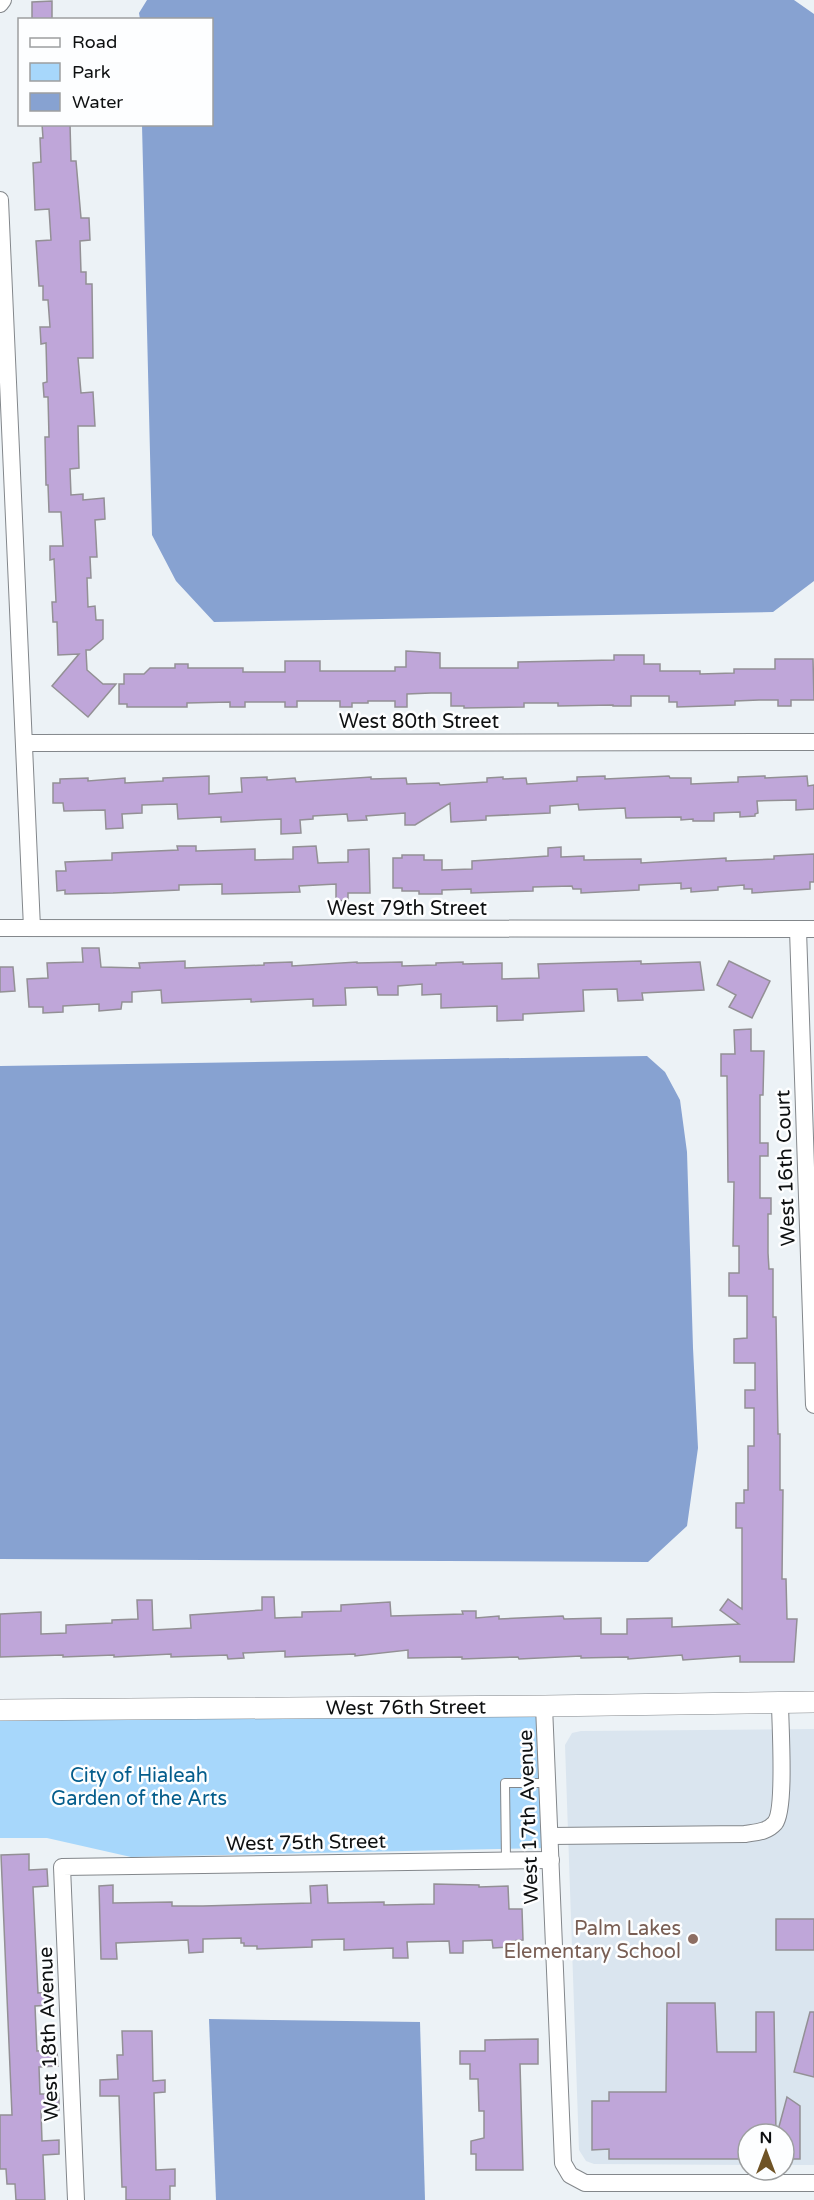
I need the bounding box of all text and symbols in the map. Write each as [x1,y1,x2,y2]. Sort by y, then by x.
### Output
legend [18,18,213,126]
text: Road [72,31,117,53]
text: Park [72,61,111,83]
text: Water [72,91,123,113]
street label: West 80th Street [339,710,500,734]
street label: West 79th Street [327,897,488,921]
street label: West 16th Court [771,1089,801,1247]
street label: West 76th Street [326,1695,487,1721]
street label: West 17th Avenue [514,1729,544,1905]
park label: City of Hialeah Garden of the Arts [51,1764,227,1811]
street label: West 75th Street [226,1830,387,1856]
place label: Palm Lakes Elementary School [503,1917,681,1964]
marker: Palm Lakes Elementary School [686,1932,700,1946]
street label: West 18th Avenue [34,1946,64,2122]
north arrow [736,2122,796,2182]
text: N [760,2128,772,2148]

